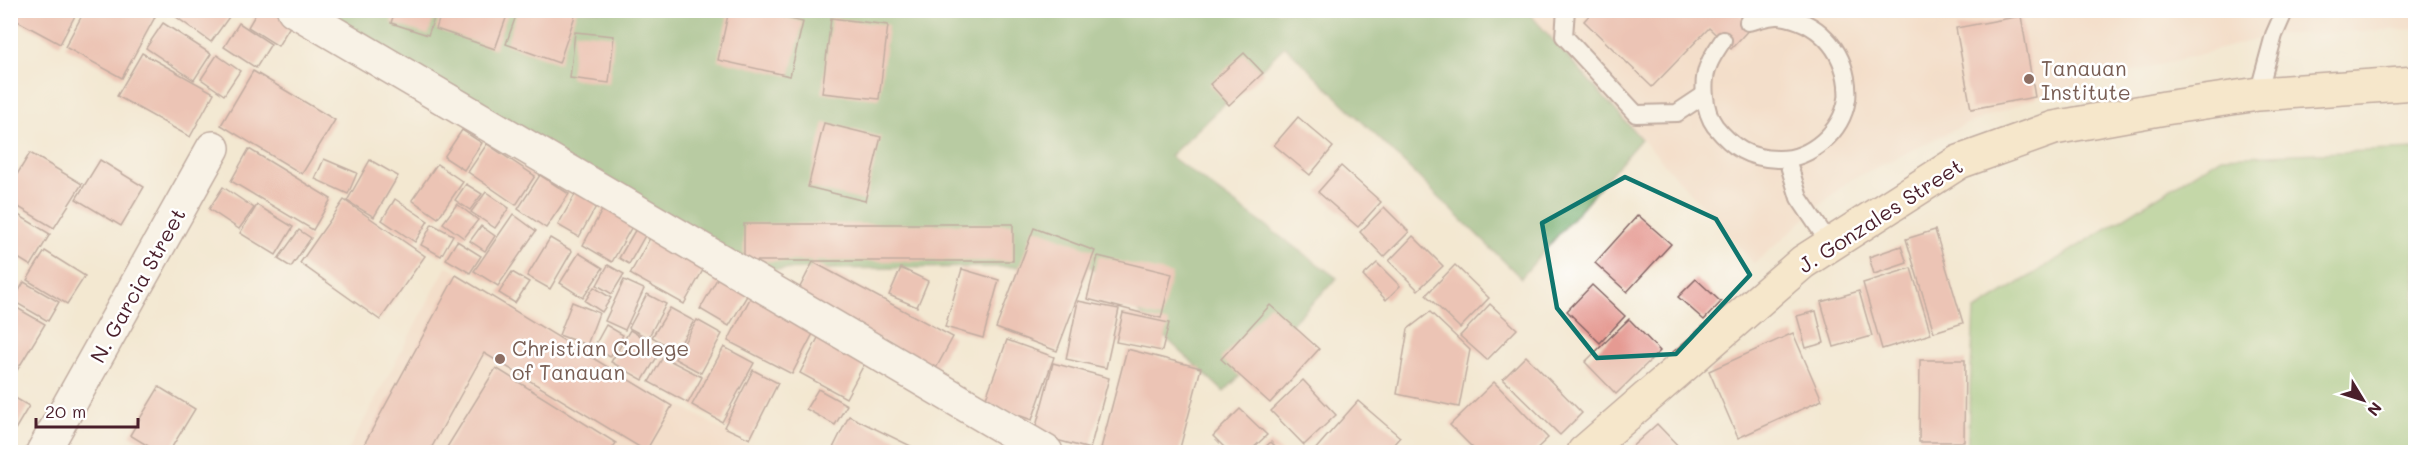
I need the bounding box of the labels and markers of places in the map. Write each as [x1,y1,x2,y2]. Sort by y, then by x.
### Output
place label: Tanauan Institute [2041,54,2131,105]
marker: Tanauan Institute [2022,72,2036,86]
place label: Christian College of Tanauan [512,334,689,385]
marker: Christian College of Tanauan [493,352,507,366]

